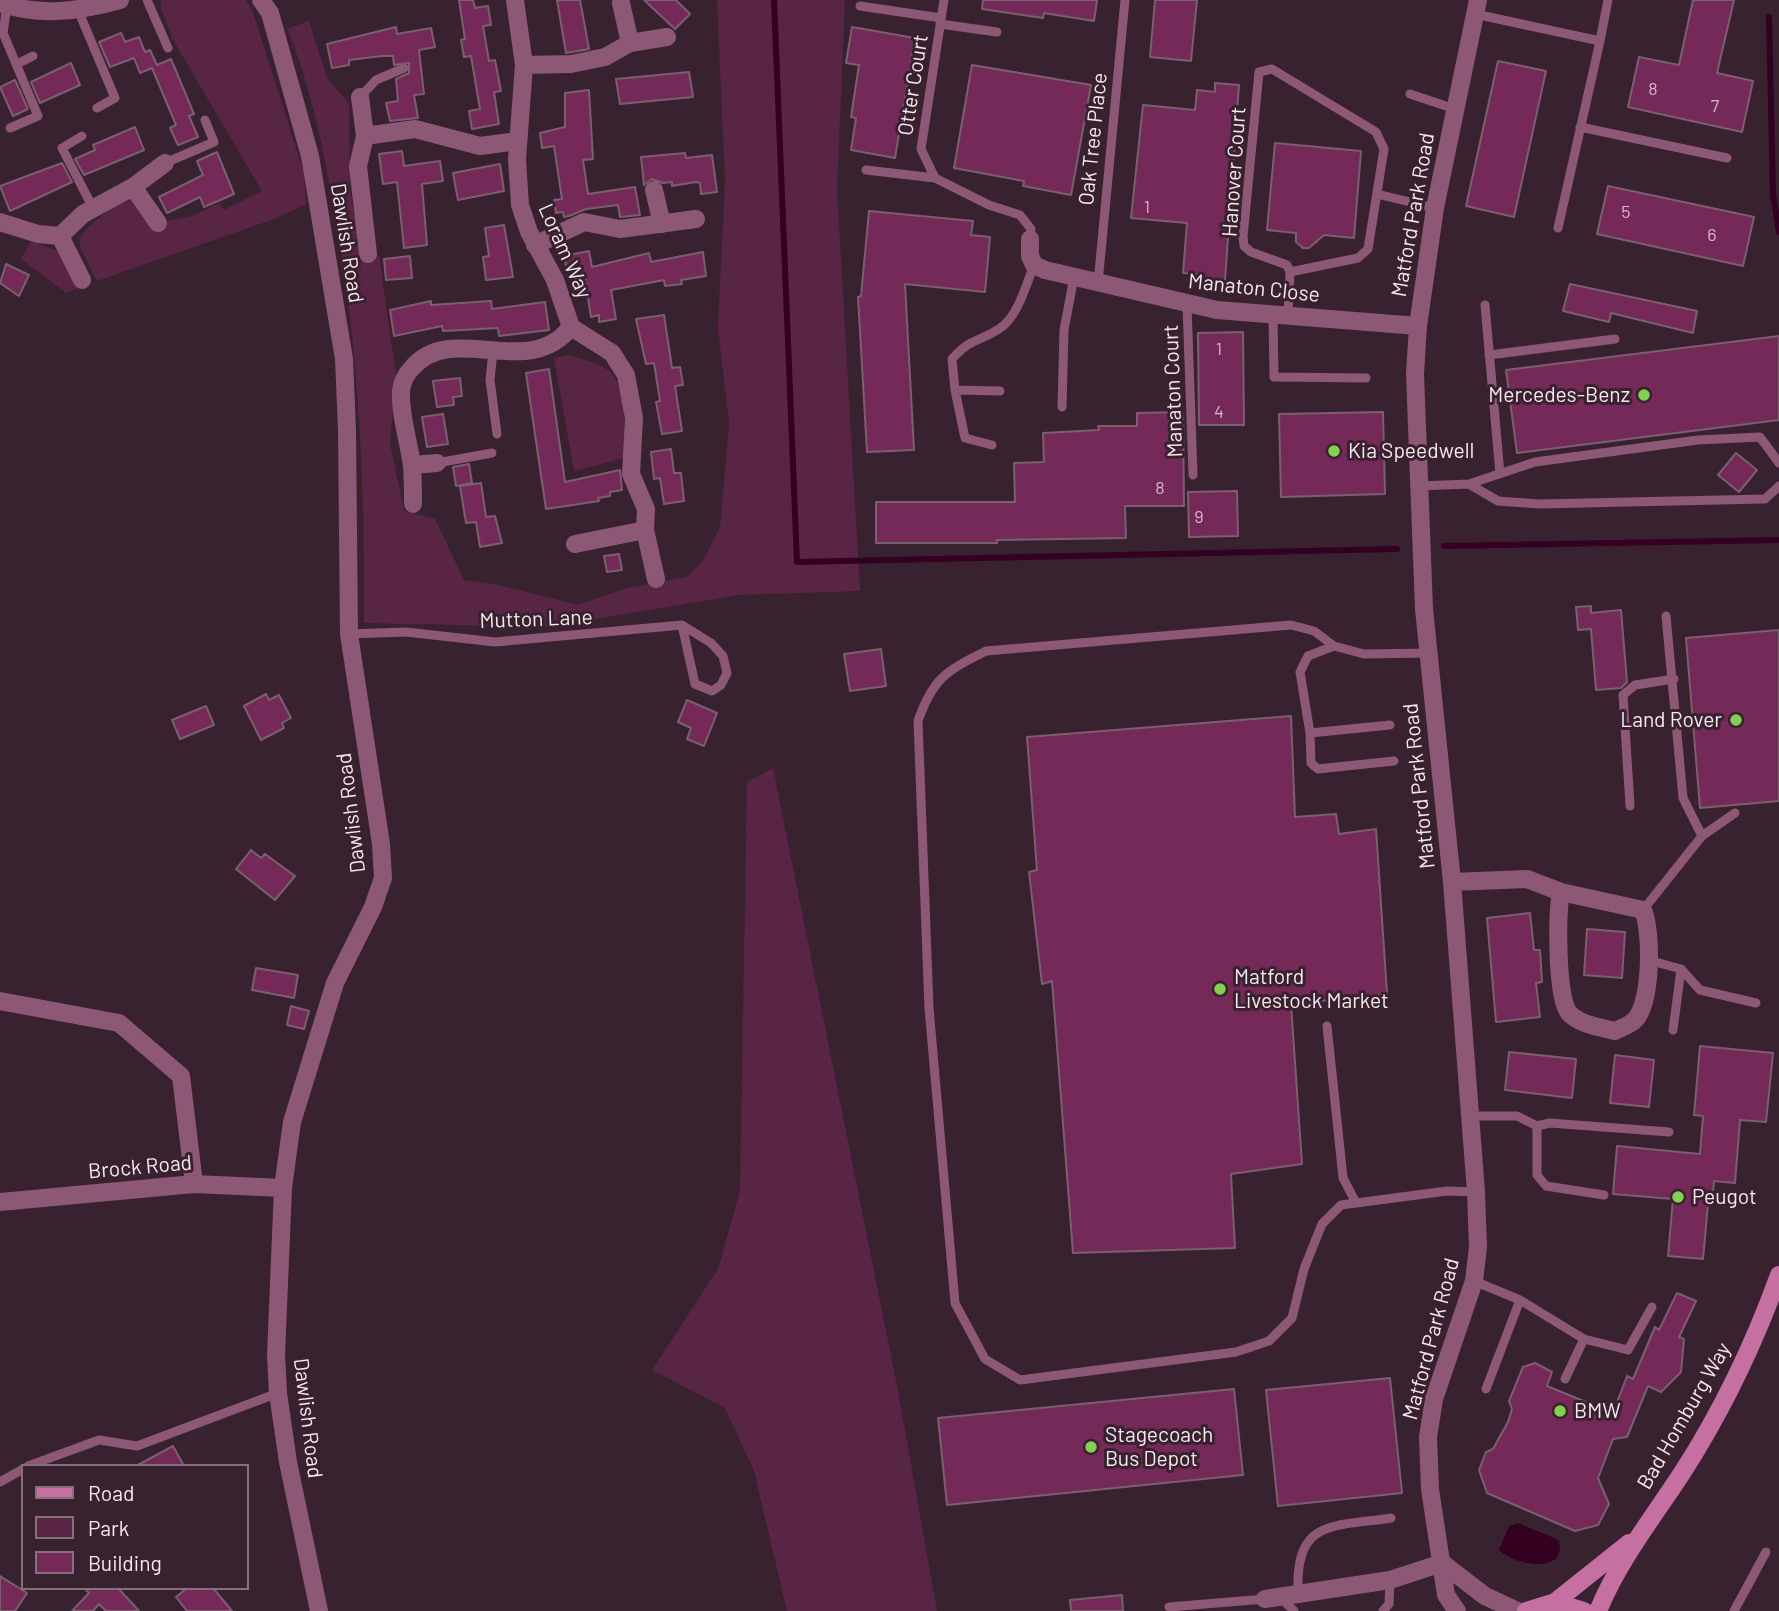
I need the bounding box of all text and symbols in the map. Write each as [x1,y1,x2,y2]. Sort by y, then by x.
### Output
street label: Otter Court [893,33,933,137]
street label: Oak Tree Place [1073,71,1113,207]
house number: 8 [1648,78,1658,100]
house number: 7 [1711,95,1719,117]
street label: Hanover Court [1217,106,1251,238]
street label: Matford Park Road [1386,131,1440,299]
street label: Dawlish Road [325,181,369,305]
house number: 1 [1144,196,1150,218]
street label: Loram Way [533,200,597,302]
house number: 5 [1621,201,1631,223]
house number: 6 [1707,224,1717,246]
street label: Manaton Close [1187,269,1321,307]
street label: Manaton Court [1158,324,1188,458]
house number: 1 [1216,338,1222,360]
place label: Mercedes-Benz [1488,382,1630,408]
marker: Mercedes-Benz [1636,387,1652,403]
house number: 4 [1214,401,1224,423]
place label: Kia Speedwell [1348,438,1474,464]
marker: Kia Speedwell [1326,443,1342,459]
house number: 8 [1155,477,1165,499]
house number: 9 [1194,506,1204,528]
street label: Mutton Lane [479,604,593,634]
street label: Matford Park Road [1398,702,1440,870]
place label: Land Rover [1620,707,1722,733]
marker: Land Rover [1728,712,1744,728]
street label: Dawlish Road [331,751,371,875]
place label: Matford Livestock Market [1234,964,1389,1014]
marker: Matford Livestock Market [1212,981,1228,997]
street label: Brock Road [87,1150,193,1184]
place label: Peugot [1692,1184,1757,1210]
marker: Peugot [1670,1189,1686,1205]
street label: Matford Park Road [1397,1255,1465,1423]
street label: Bad Homburg Way [1632,1338,1736,1494]
street label: Dawlish Road [288,1356,328,1480]
place label: BMW [1574,1398,1621,1424]
marker: BMW [1552,1403,1568,1419]
place label: Stagecoach Bus Depot [1105,1422,1213,1472]
marker: Stagecoach Bus Depot [1083,1439,1099,1455]
legend [21,1464,248,1590]
text: Road [88,1480,134,1505]
text: Park [88,1515,129,1540]
text: Building [88,1550,162,1575]

